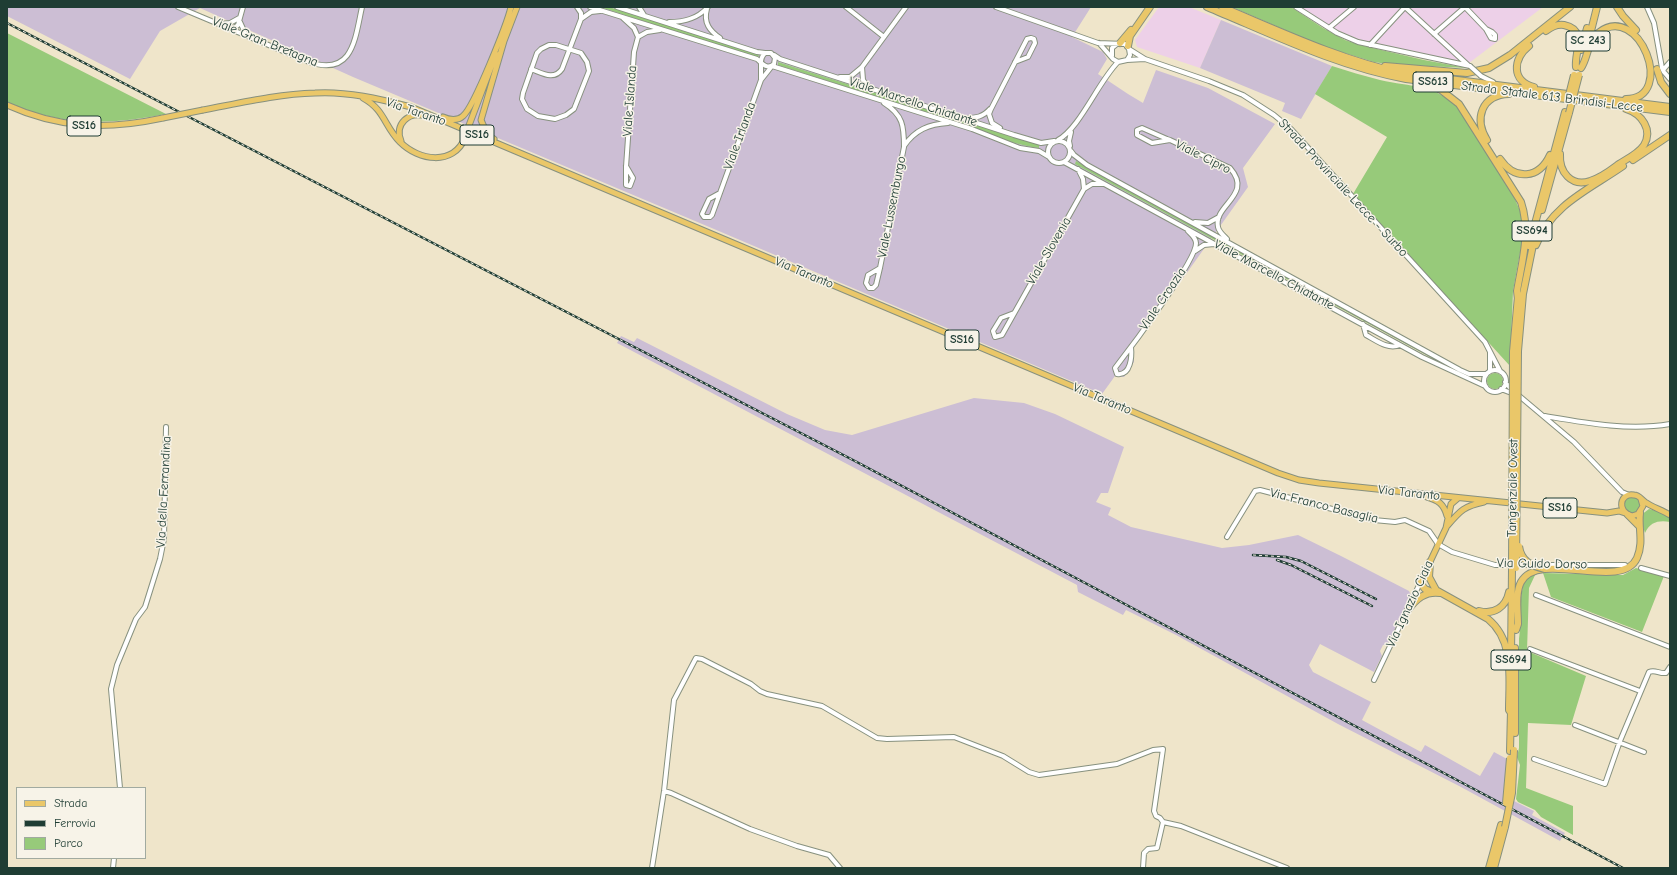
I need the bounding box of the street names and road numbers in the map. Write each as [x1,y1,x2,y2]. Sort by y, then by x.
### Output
street label: Viale Gran Bretagna [210,14,320,70]
road number: SC 243 [1566,31,1610,51]
street label: Viale Islanda [620,65,640,137]
road number: SS613 [1413,72,1453,92]
street label: Viale Marcello Chiatante [847,74,979,130]
street label: Strada Statale 613 Brindisi-Lecce [1460,78,1644,116]
street label: Via Taranto [384,94,448,130]
street label: Viale Irlanda [721,100,759,172]
road number: SS16 [67,116,101,136]
street label: Strada Provinciale Lecce - Surbo [1275,116,1411,260]
road number: SS16 [460,125,494,145]
street label: Viale Cipro [1173,136,1233,178]
street label: Viale Lussemburgo [874,155,910,259]
street label: Viale Slovenia [1023,214,1075,288]
road number: SS694 [1512,221,1552,241]
street label: Viale Marcello Chiatante [1211,237,1337,313]
street label: Via Taranto [772,254,836,292]
street label: Viale Croazia [1136,265,1190,333]
road number: SS16 [945,330,979,350]
street label: Via Taranto [1070,380,1134,418]
street label: Via della Ferrandina [153,436,175,548]
street label: Tangenziale Ovest [1504,439,1522,537]
street label: Via Taranto [1377,482,1441,504]
street label: Via Franco Basaglia [1268,485,1380,527]
road number: SS16 [1543,498,1577,518]
street label: Via Guido Dorso [1497,555,1587,573]
street label: Via Ignazio Ciaia [1383,558,1437,650]
road number: SS694 [1491,650,1531,670]

